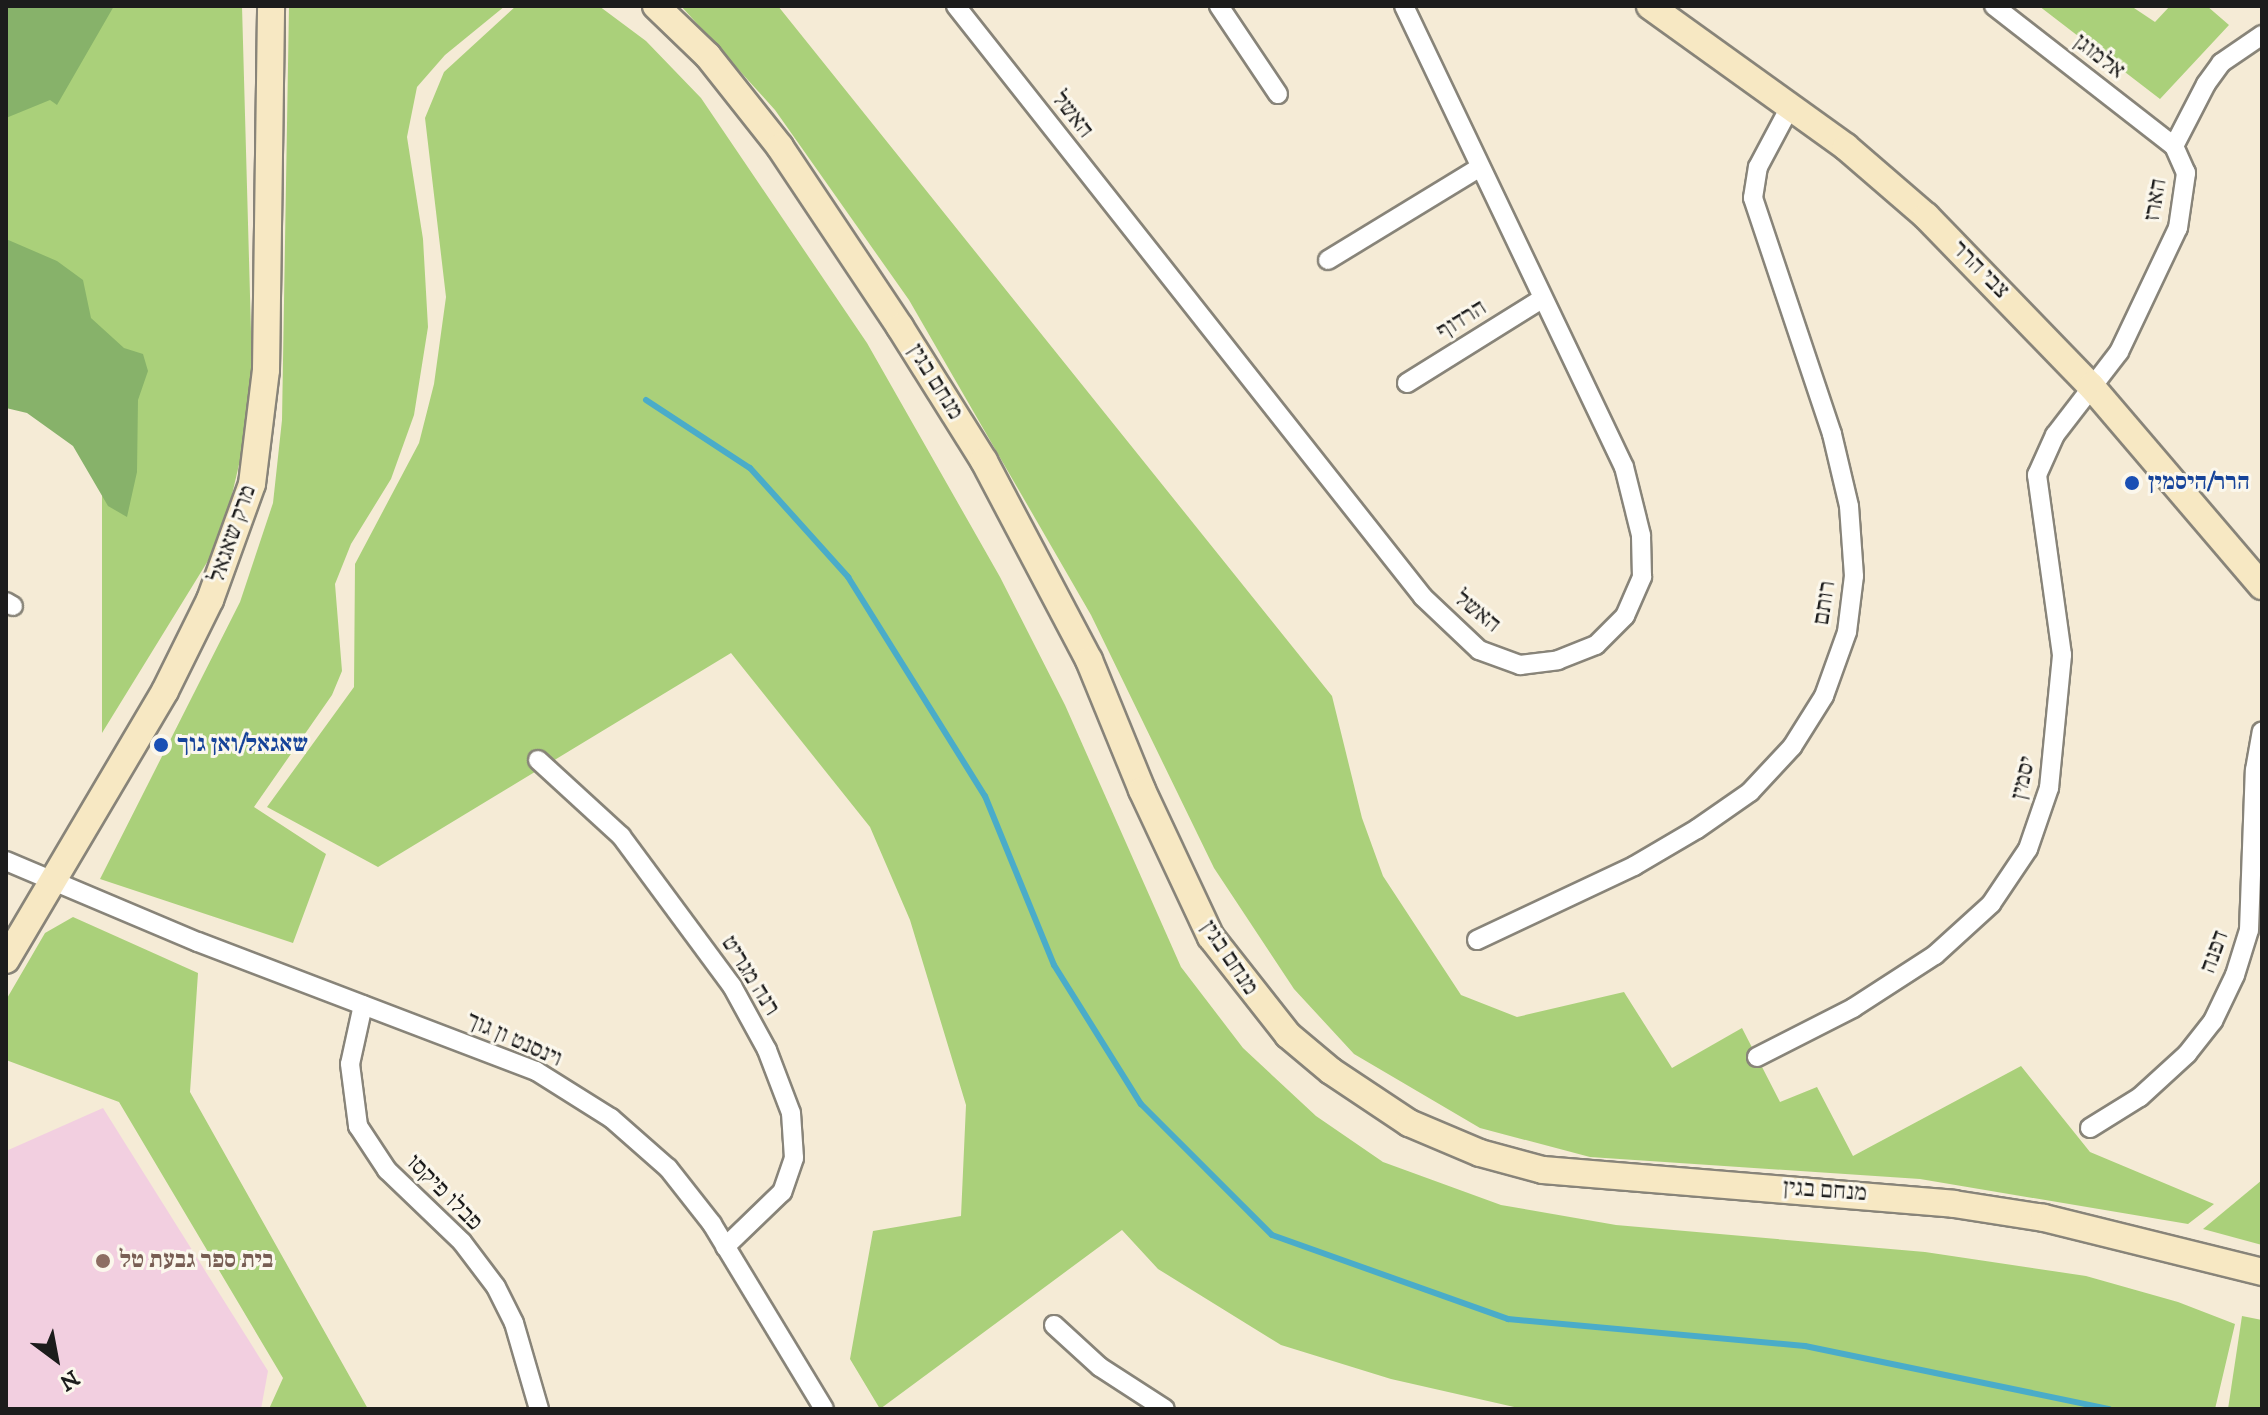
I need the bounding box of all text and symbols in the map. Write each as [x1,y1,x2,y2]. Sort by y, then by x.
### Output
street label: אלמוגן [2068,28,2130,86]
street label: האשל [1045,86,1099,144]
street label: הארז [2138,177,2174,223]
street label: צבי הרר [1945,235,2015,305]
street label: הרדוף [1432,294,1492,346]
street label: מנחם בגין [901,339,969,425]
place label: הרר/היסמין [2148,469,2250,497]
marker: הרר/היסמין [2123,474,2141,492]
street label: מרק שאגאל [203,481,263,587]
street label: רותם [1807,579,1843,627]
street label: האשל [1448,585,1506,639]
place label: שאגאל/ואן גוך [177,731,308,759]
marker: שאגאל/ואן גוך [152,736,170,754]
street label: יסמין [2005,753,2043,803]
street label: מנחם בגין [1194,915,1264,1001]
street label: דפנה [2194,927,2236,977]
street label: רנה מגריט [714,931,786,1021]
street label: וינסנט ון גוך [461,1006,567,1074]
street label: פבלו פיקסו [400,1149,488,1237]
street label: מנחם בגין [1782,1174,1868,1208]
place label: בית ספר גבעת טל [119,1247,273,1275]
marker: בית ספר גבעת טל [94,1252,112,1270]
north arrow [16,1319,96,1399]
text: N [54,1364,84,1396]

